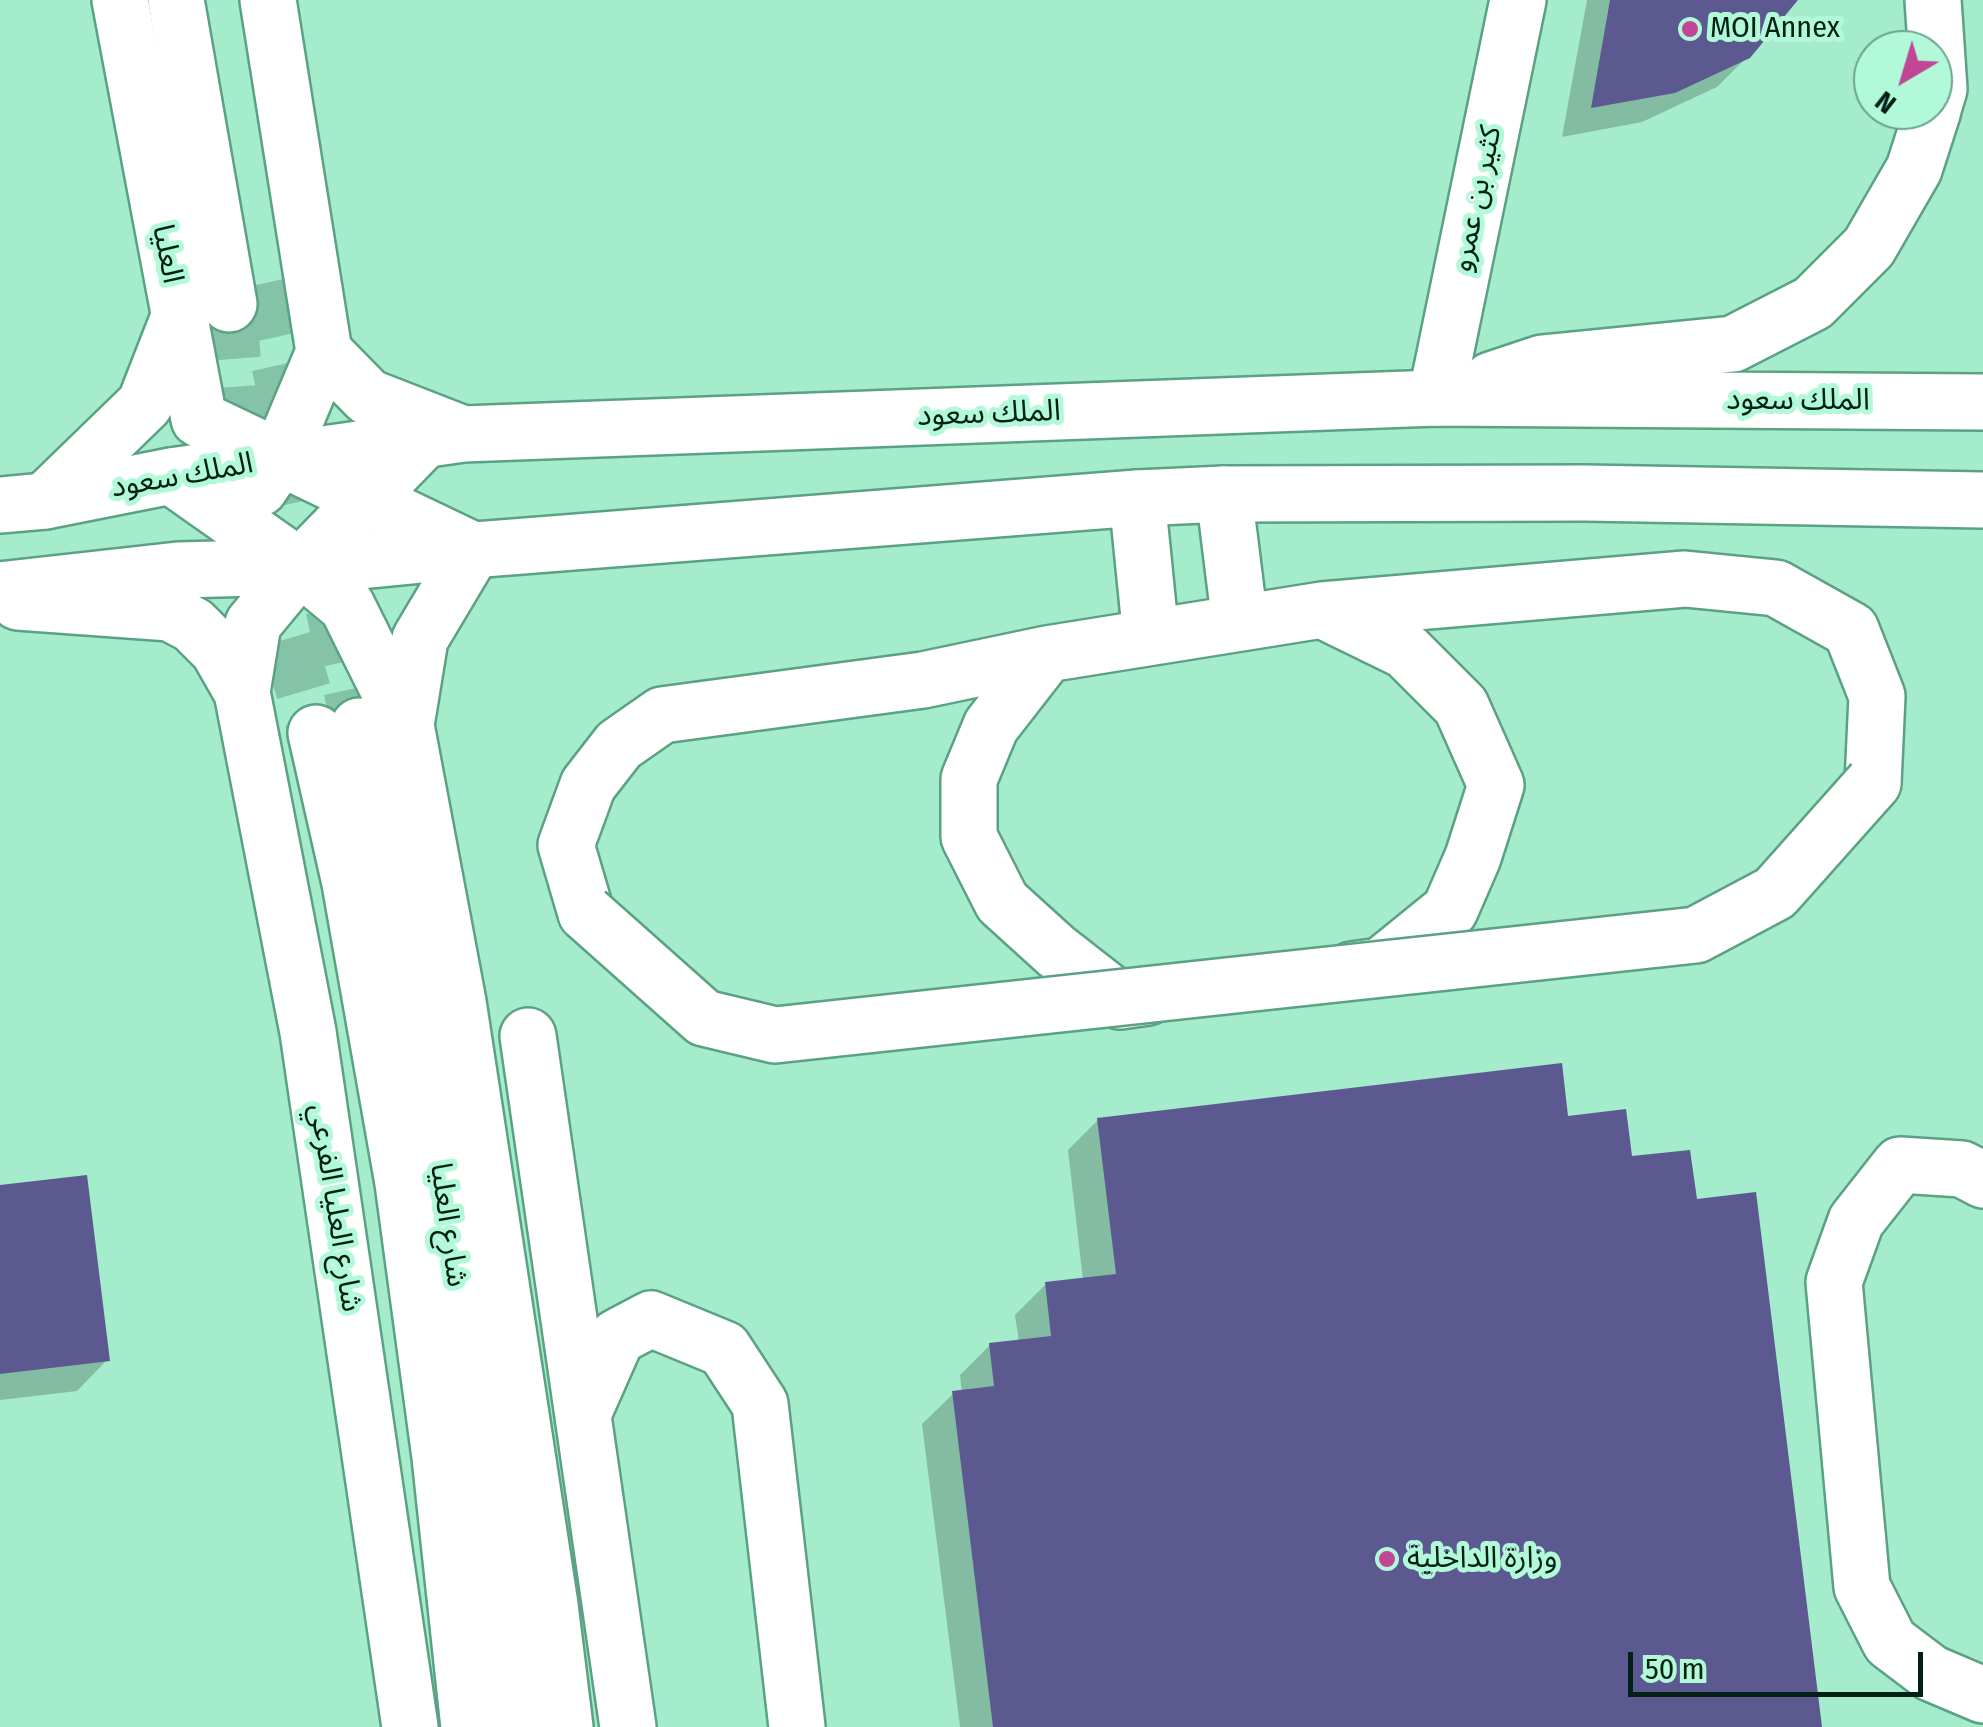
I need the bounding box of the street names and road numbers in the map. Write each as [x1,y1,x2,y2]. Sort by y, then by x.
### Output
street label: كثير بن عمرو [1444,123,1510,275]
street label: العليا [144,221,190,287]
street label: الملك سعود [1726,383,1870,419]
street label: الملك سعود [917,394,1061,434]
street label: الملك سعود [108,446,256,506]
street label: شارع العليا الفرعي [301,1101,369,1315]
street label: شارع العليا [421,1161,475,1289]

